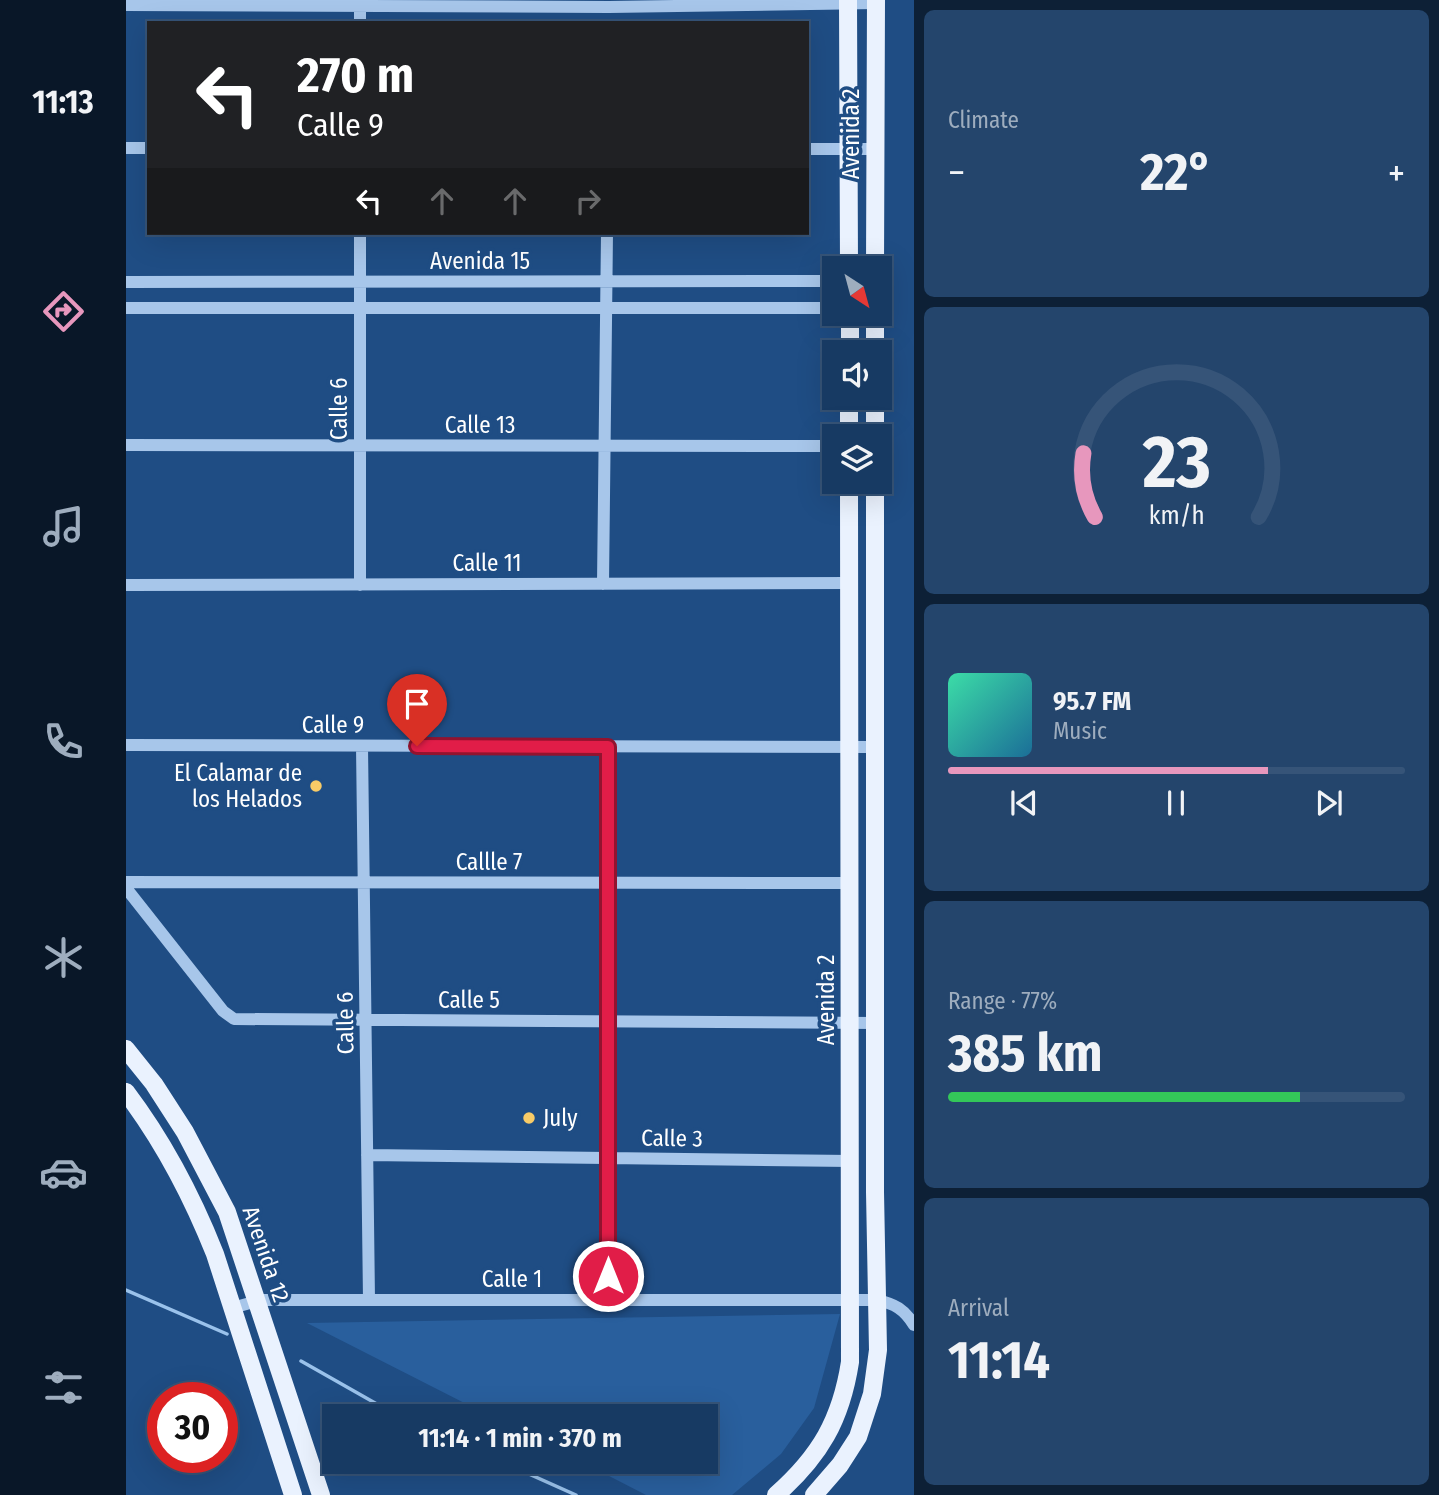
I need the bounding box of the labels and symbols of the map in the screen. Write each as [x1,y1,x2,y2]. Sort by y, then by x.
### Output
street label: Avenida 2 [837,89,865,179]
street label: Avenida 15 [430,247,530,275]
north arrow [822,256,892,326]
street label: Calle 6 [325,378,353,440]
street label: Calle 13 [445,411,515,439]
street label: Calle 11 [453,549,521,577]
pin [387,674,447,746]
street label: Calle 9 [302,711,364,739]
place label: El Calamar de los Helados [174,759,302,813]
marker: El Calamar de los Helados [308,778,324,794]
street label: Callle 7 [456,848,522,876]
street label: Avenida 2 [812,955,840,1045]
street label: Calle 5 [438,986,500,1014]
street label: Calle 6 [330,991,360,1055]
place label: July [543,1104,578,1132]
marker: July [521,1110,537,1126]
street label: Calle 3 [641,1123,703,1153]
street label: Avenida 12 [237,1202,295,1306]
position arrow [571,1239,645,1313]
street label: Calle 1 [482,1265,542,1293]
speed limit sign: 30 [147,1382,238,1473]

